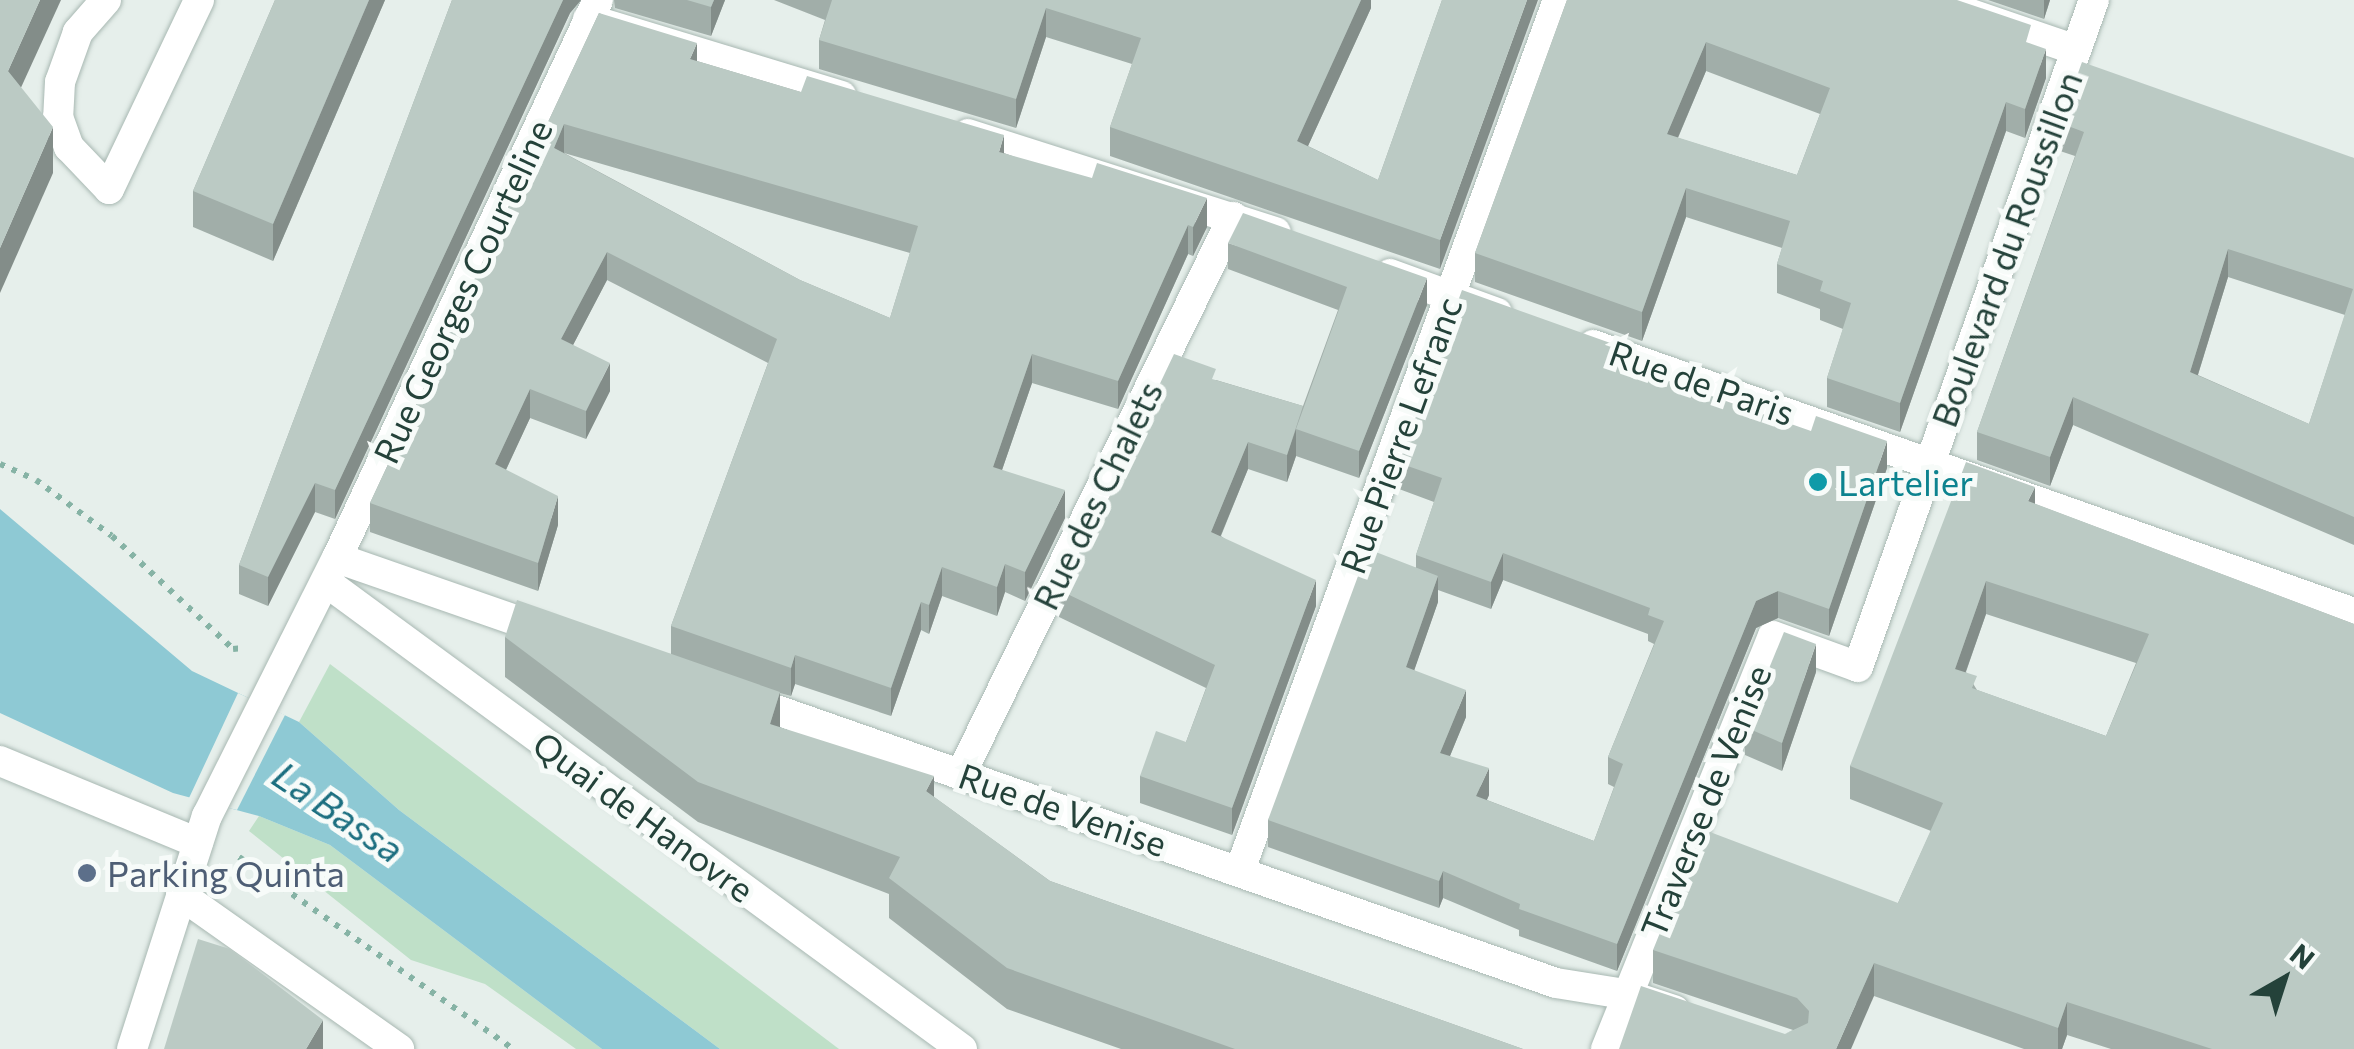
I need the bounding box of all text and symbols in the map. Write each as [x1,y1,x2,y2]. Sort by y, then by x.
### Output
street label: Boulevard du Roussillon [1922,66,2090,432]
street label: Rue Georges Courteline [364,113,560,469]
street label: Rue Pierre Lefranc [1330,291,1470,579]
street label: Rue de Paris [1604,331,1800,433]
street label: Rue des Chalets [1024,374,1170,616]
place label: Lartelier [1838,461,1973,503]
marker: Lartelier [1807,471,1829,493]
street label: Traverse de Venise [1631,659,1779,943]
street label: Quai de Hanovre [526,722,762,910]
water label: La Bassa [265,751,413,871]
street label: Rue de Venise [954,754,1172,864]
place label: Parking Quinta [107,852,345,894]
marker: Parking Quinta [76,862,98,884]
north arrow [2234,929,2334,1029]
text: N [2284,936,2322,976]

